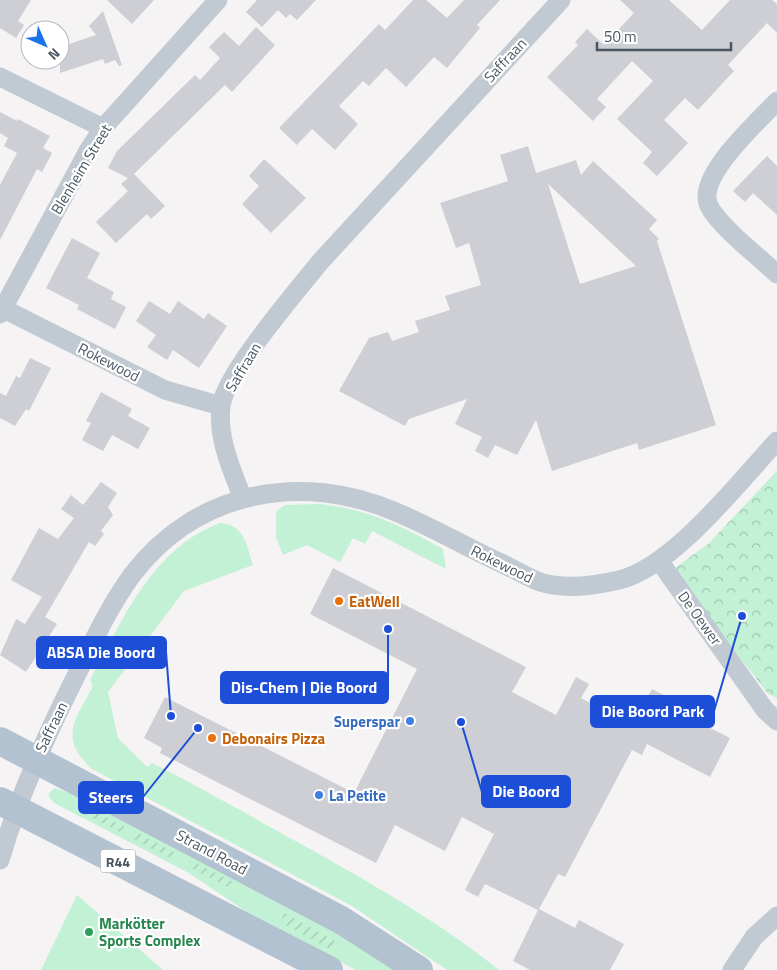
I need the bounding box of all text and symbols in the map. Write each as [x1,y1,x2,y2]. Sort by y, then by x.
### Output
north arrow [20,20,70,70]
scale bar [597,20,731,52]
text: 50 m [604,25,637,48]
street label: Saffraan [478,32,532,88]
text: N [44,44,65,65]
street label: Blenheim Street [45,119,117,219]
street label: Rokewood [74,337,144,387]
street label: Saffraan [219,338,267,396]
street label: Rokewood [467,539,537,589]
street label: De Oewer [672,586,728,650]
place label: EatWell [349,590,400,613]
marker: EatWell [333,595,345,607]
callout: ABSA Die Boord [37,637,166,668]
text: ABSA Die Boord [47,640,155,664]
callout: Dis-Chem | Die Boord [221,672,388,703]
text: Dis-Chem | Die Boord [231,675,377,699]
callout: Die Boord Park [591,696,714,727]
street label: Saffraan [29,698,73,756]
text: Die Boord Park [602,699,705,723]
place label: Superspar [334,710,400,733]
marker: Superspar [404,715,416,727]
place label: Debonairs Pizza [222,727,325,750]
marker: Debonairs Pizza [206,732,218,744]
callout: Die Boord [482,776,570,807]
text: Die Boord [492,779,560,803]
callout: Steers [79,782,143,813]
place label: La Petite [329,784,386,807]
text: Steers [89,785,133,809]
marker: La Petite [313,789,325,801]
street label: Strand Road [172,824,252,880]
road number: R44 [100,849,136,872]
place label: Markötter Sports Complex [99,912,200,952]
marker: Markötter Sports Complex [83,926,95,938]

